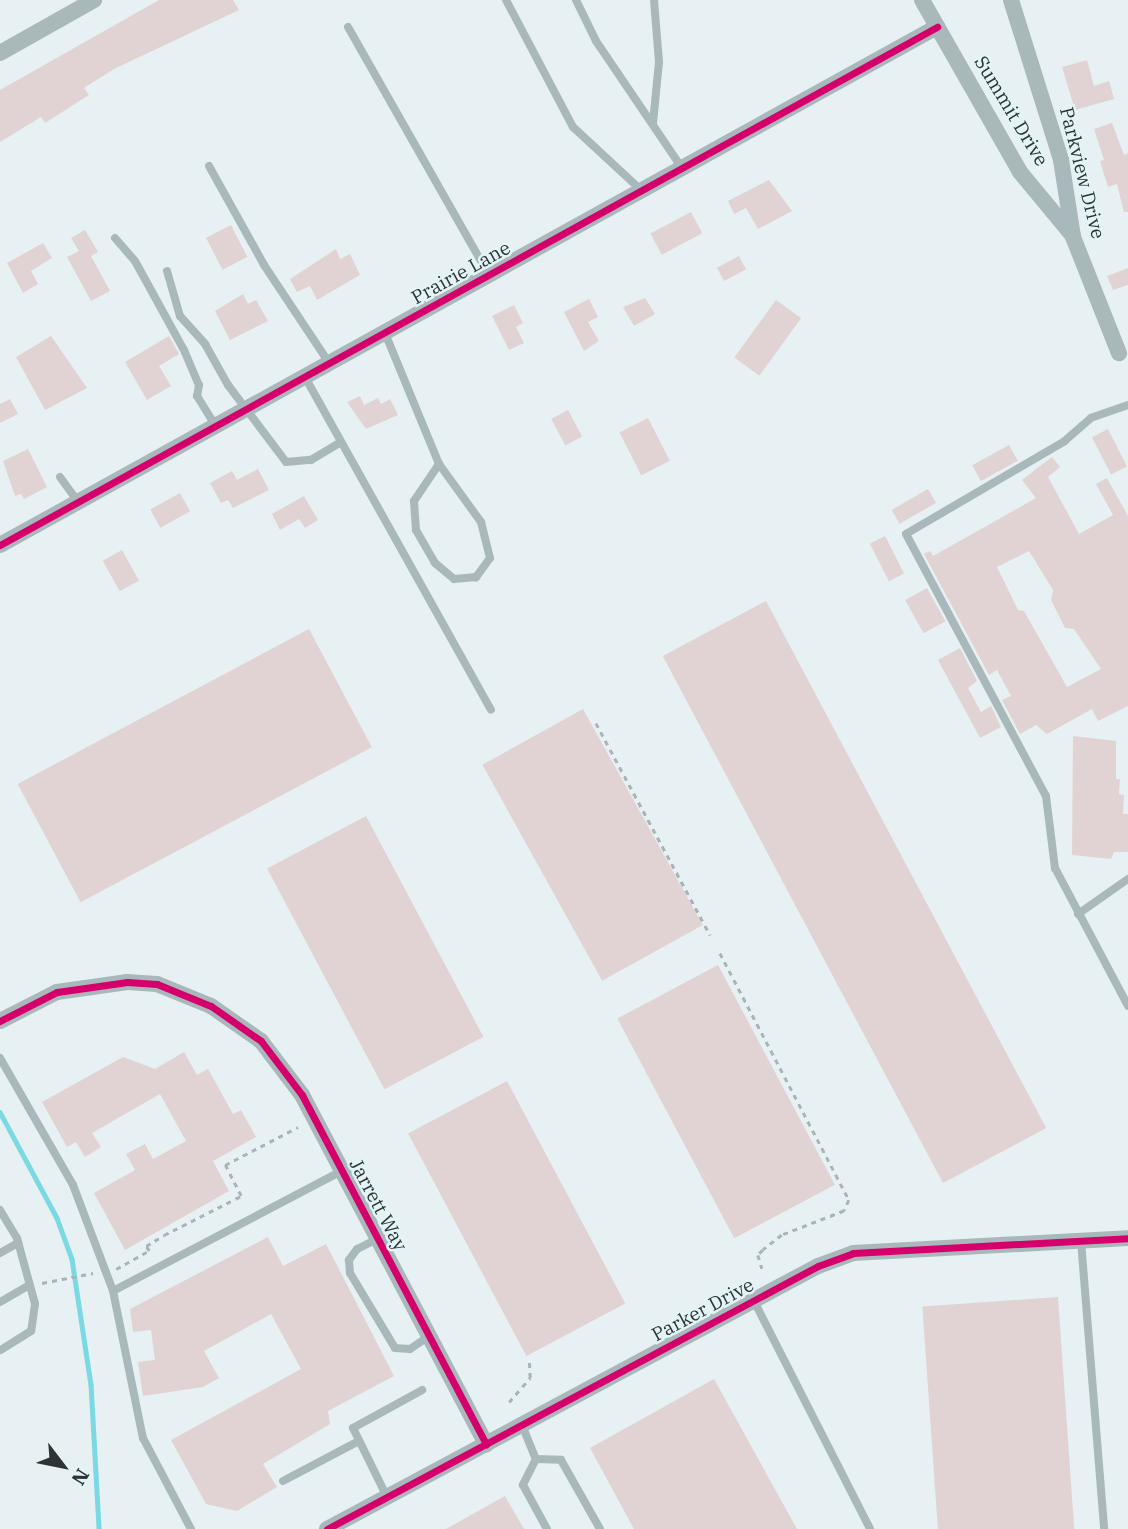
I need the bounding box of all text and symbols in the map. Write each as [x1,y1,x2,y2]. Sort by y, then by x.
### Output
street label: Summit Drive [969,52,1053,170]
street label: Parkview Drive [1055,105,1109,241]
street label: Prairie Lane [408,237,514,309]
street label: Jarrett Way [344,1155,412,1255]
street label: Parker Drive [648,1274,758,1346]
north arrow [28,1431,98,1501]
text: N [67,1464,95,1490]

